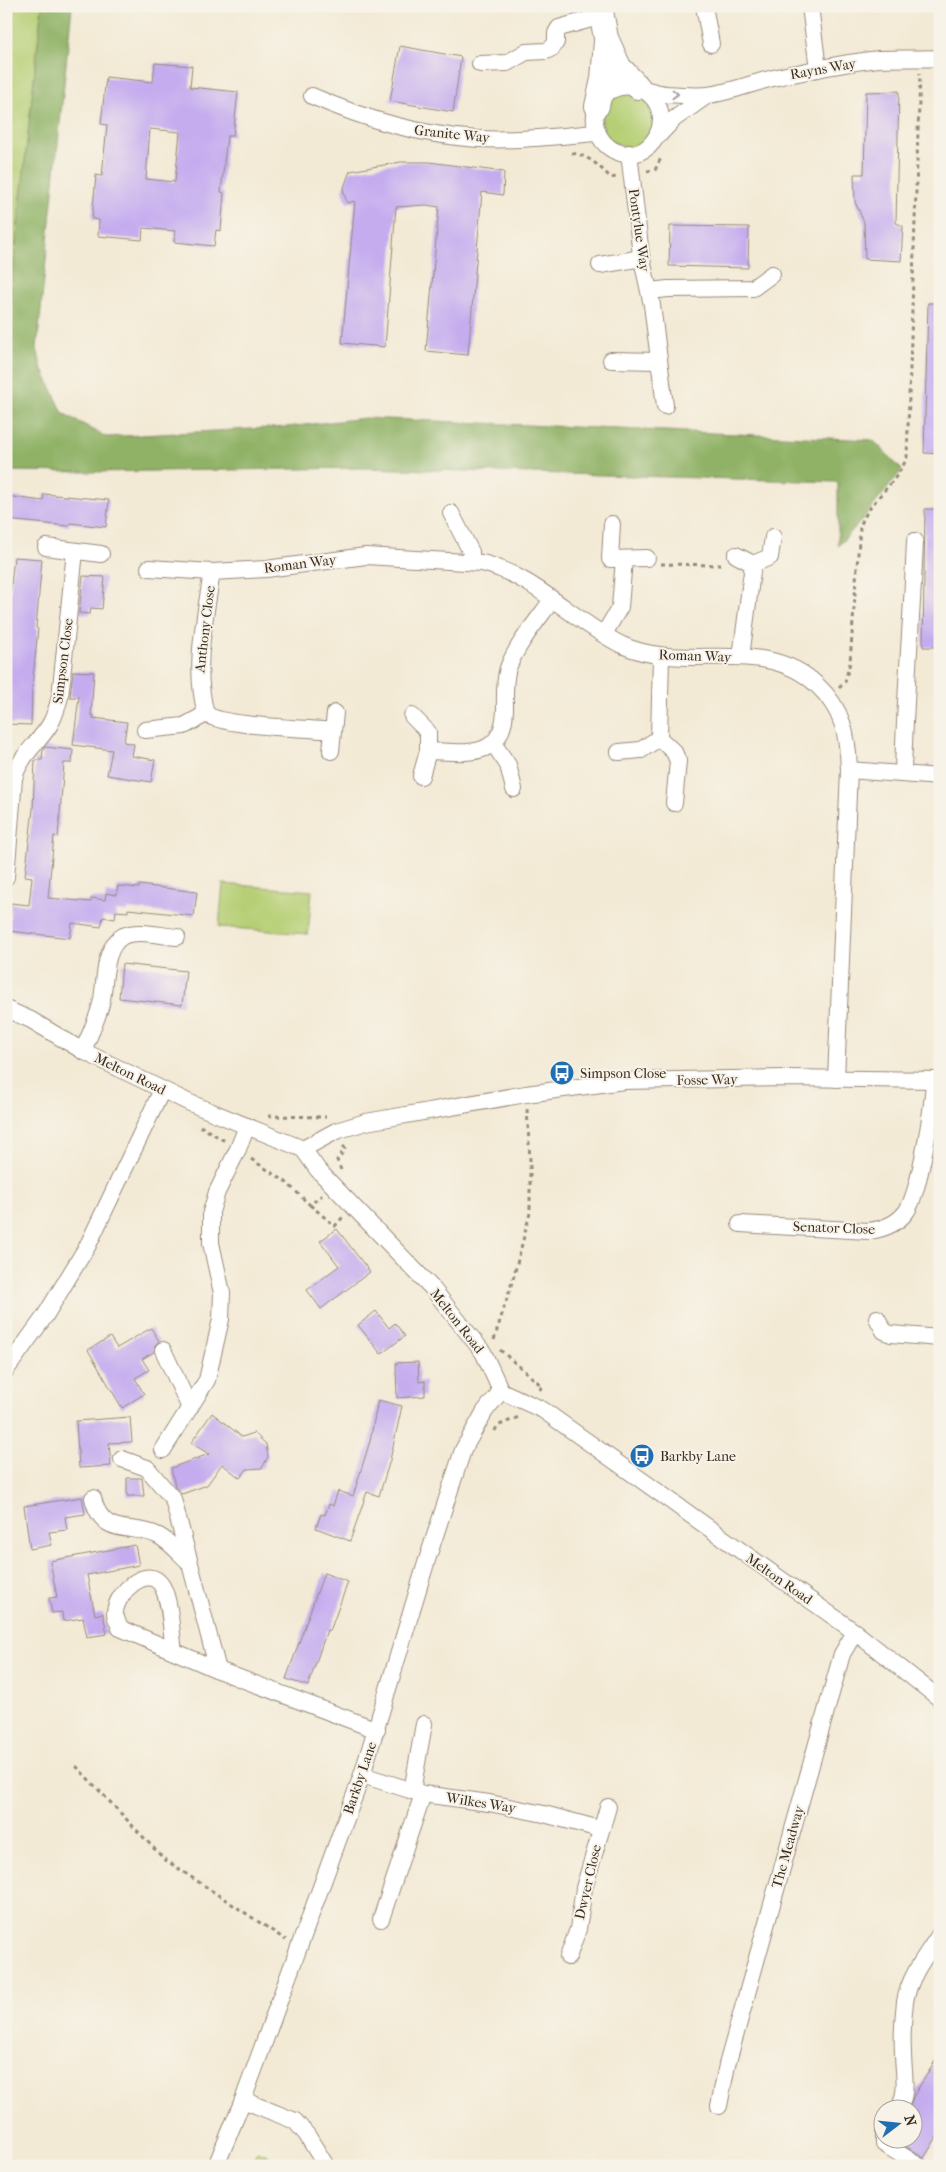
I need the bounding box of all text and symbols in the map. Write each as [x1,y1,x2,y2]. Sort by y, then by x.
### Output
street label: Rayns Way [789,55,858,83]
one-way arrow [672,89,679,99]
street label: Granite Way [413,122,491,146]
street label: Pontylue Way [625,187,653,273]
street label: Roman Way [263,551,338,577]
street label: Anthony Close [191,585,219,674]
street label: Simpson Close [49,617,77,705]
street label: Roman Way [658,646,732,666]
street label: Melton Road [91,1049,169,1099]
bus stop icon: Simpson Close [549,1060,575,1086]
place label: Simpson Close [580,1065,666,1082]
street label: Fosse Way [676,1071,738,1089]
street label: Senator Close [793,1218,875,1238]
street label: Melton Road [426,1285,488,1357]
bus stop icon: Barkby Lane [629,1443,655,1469]
place label: Barkby Lane [660,1448,736,1465]
street label: Melton Road [742,1550,816,1608]
street label: Barkby Lane [340,1739,380,1817]
street label: Wilkes Way [444,1789,518,1817]
street label: The Meadway [768,1803,808,1890]
street label: Dwyer Close [571,1843,605,1921]
north arrow [874,2100,924,2150]
text: N [900,2113,920,2128]

